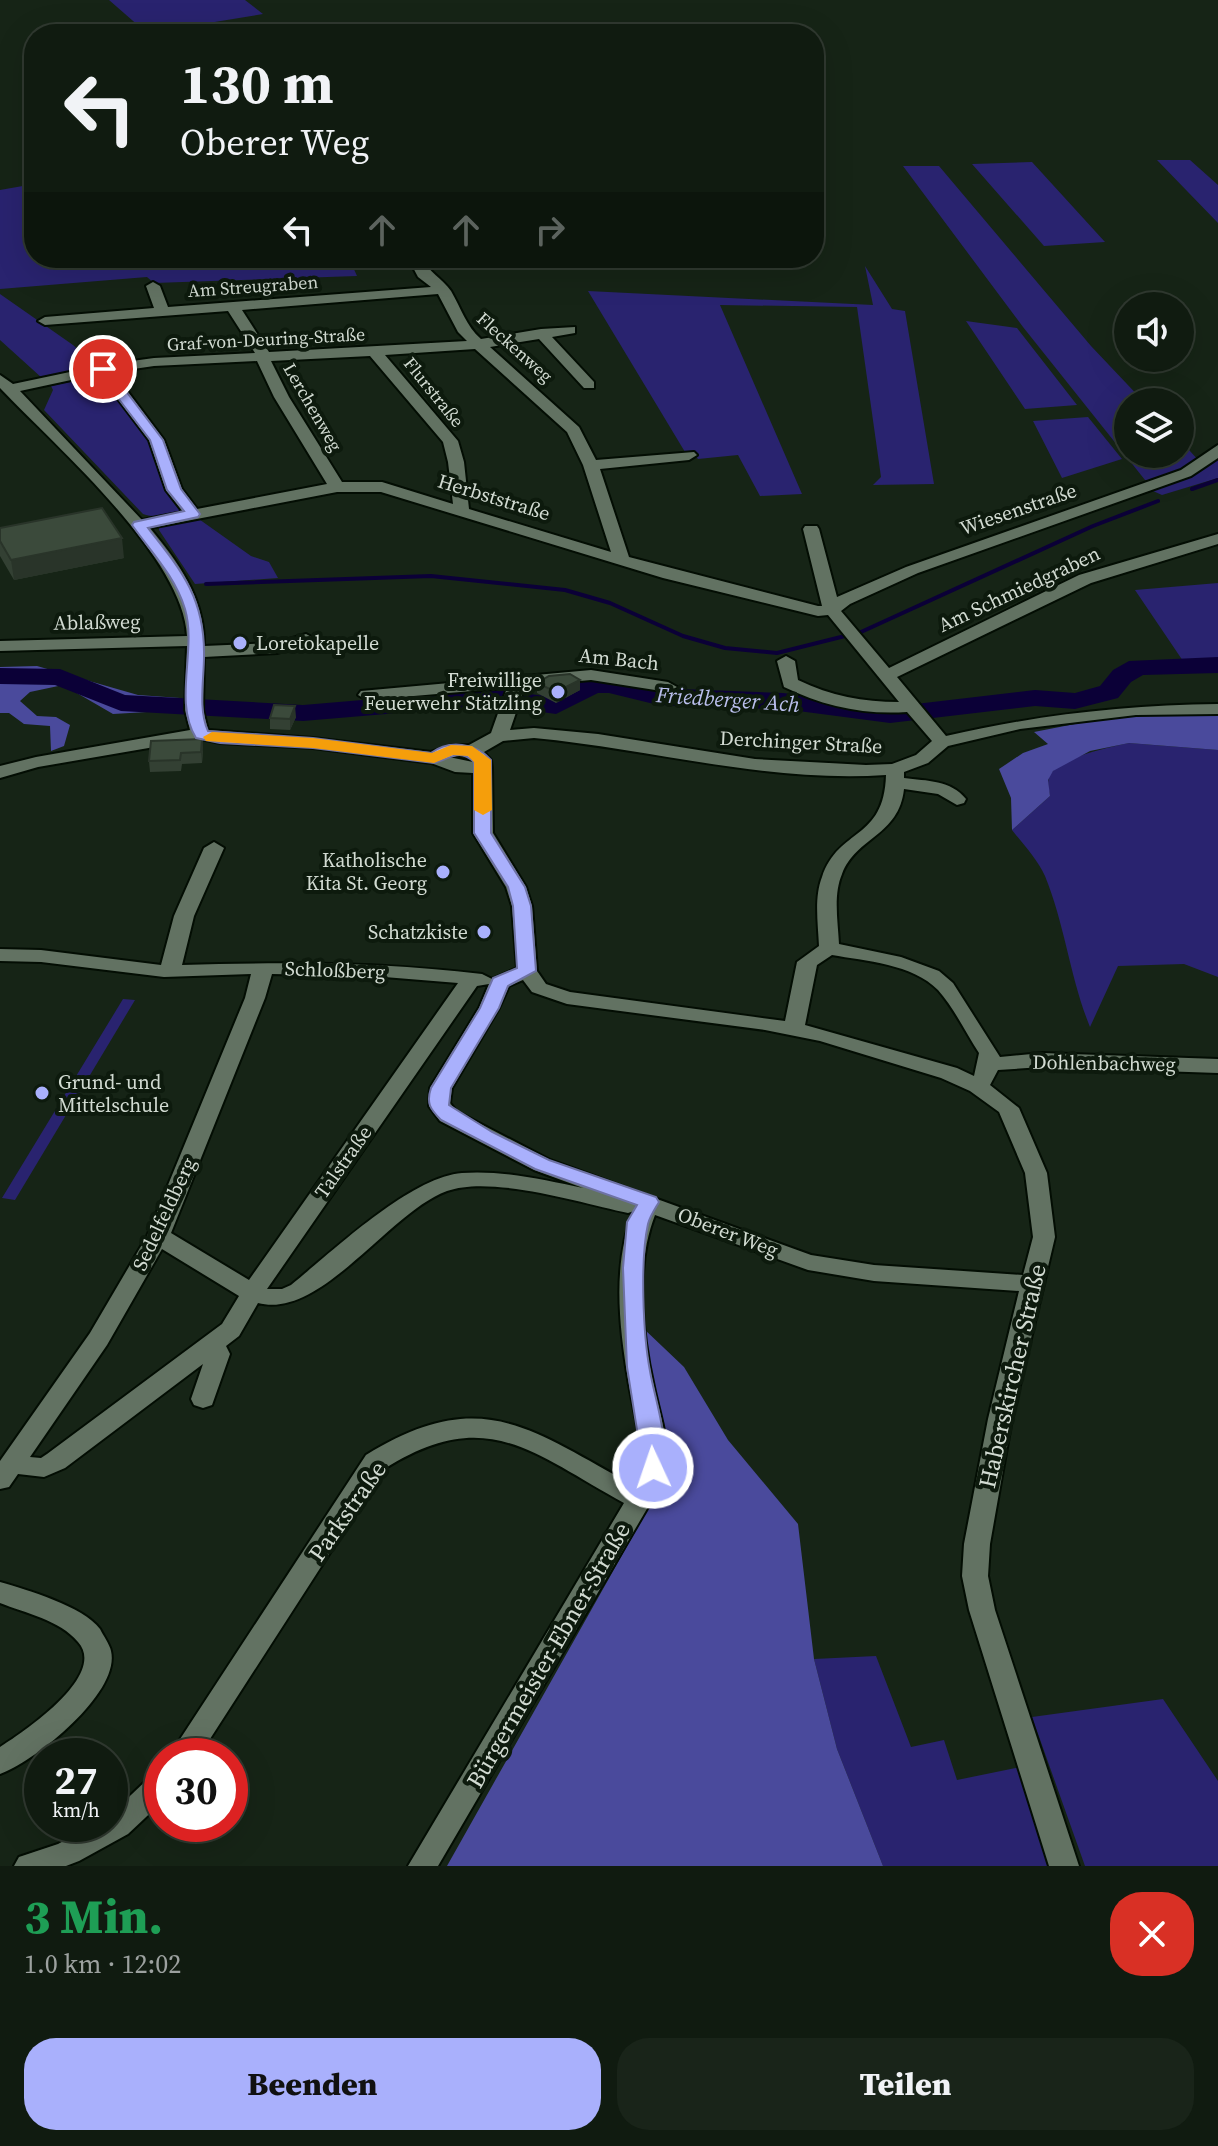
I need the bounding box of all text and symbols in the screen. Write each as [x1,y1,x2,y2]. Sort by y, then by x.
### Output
text: 130 m [180,45,334,122]
icon: left [48,56,152,160]
text: Oberer Weg [180,118,369,167]
icon: left [276,208,320,252]
icon: ahead [360,208,404,252]
icon: ahead [444,208,488,252]
icon: right [528,208,572,252]
street label: Am Streugraben [187,269,319,303]
map controls [1114,292,1194,468]
button: sound [1114,292,1194,372]
street label: Fleckenweg [472,306,558,388]
street label: Graf-von-Deuring-Straße [166,321,366,357]
pin [69,335,137,403]
icon: arrive [81,347,125,391]
street label: Flurstraße [398,352,470,432]
street label: Lerchenweg [278,358,348,456]
button: layers [1114,388,1194,468]
street label: Herbststraße [434,467,554,527]
street label: Wiesenstraße [956,476,1080,542]
street label: Am Schmiedgraben [933,539,1105,639]
street label: Ablaßweg [53,607,141,637]
place label: Loretokapelle [256,629,379,657]
marker: Loretokapelle [231,634,249,652]
street label: Am Bach [578,641,660,677]
place label: Freiwillige Feuerwehr Stätzling [364,666,542,717]
water label: Friedberger Ach [654,679,801,719]
marker: Freiwillige Feuerwehr Stätzling [549,683,567,701]
street label: Derchinger Straße [719,724,883,760]
place label: Katholische Kita St. Georg [306,846,427,897]
marker: Katholische Kita St. Georg [434,863,452,881]
place label: Schatzkiste [368,918,468,946]
marker: Schatzkiste [475,923,493,941]
street label: Schloßberg [284,954,386,986]
street label: Dohlenbachweg [1032,1048,1176,1078]
place label: Grund- und Mittelschule [58,1068,169,1119]
marker: Grund- und Mittelschule [33,1084,51,1102]
street label: Talstraße [308,1120,378,1204]
street label: Sedelfeldberg [125,1153,203,1275]
street label: Oberer Weg [674,1200,782,1264]
street label: Haberskircher Straße [970,1261,1054,1491]
position arrow [611,1426,695,1510]
street label: Parkstraße [300,1454,394,1568]
street label: Bürgermeister-Ebner-Straße [458,1516,638,1794]
speed limit sign: 30 [144,1738,248,1842]
text: 27 [54,1753,98,1807]
text: km/h [52,1796,100,1824]
text: 3 Min. [24,1883,163,1949]
button: close [1110,1892,1194,1976]
text: 1.0 km · 12:02 [24,1946,181,1982]
button: Beenden [24,2038,601,2130]
button: Teilen [617,2038,1194,2130]

